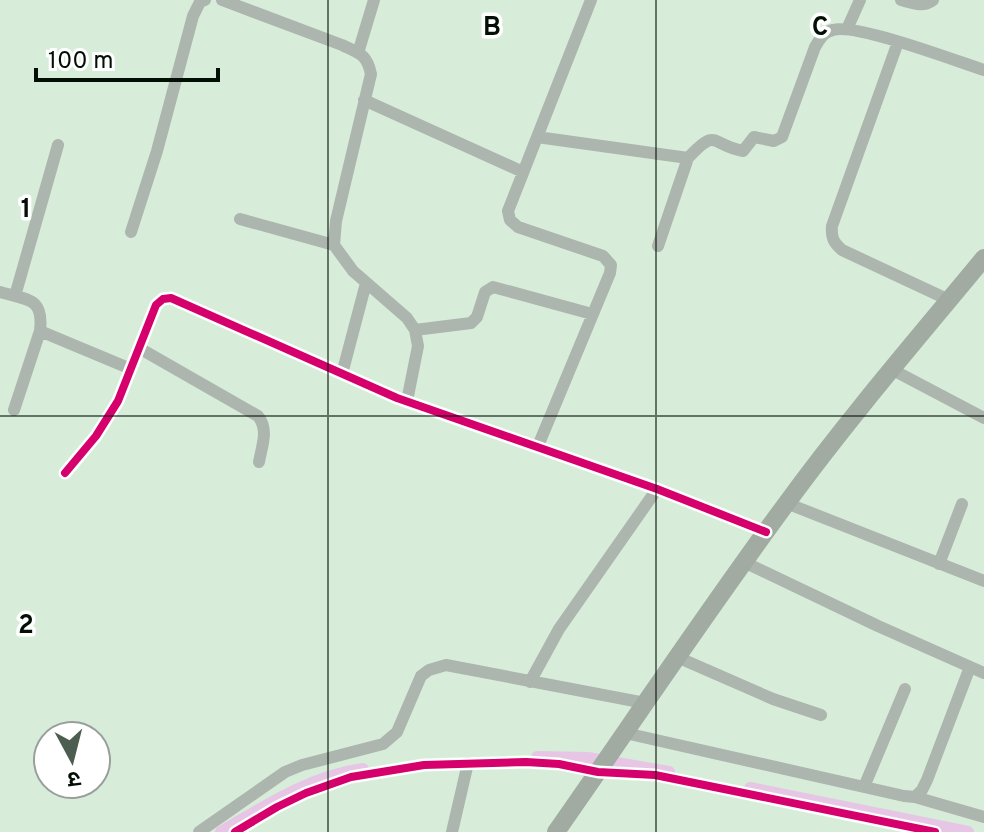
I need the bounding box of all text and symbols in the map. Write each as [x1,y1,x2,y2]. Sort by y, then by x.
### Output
text: B [483,12,501,45]
text: C [812,12,828,45]
scale bar [36,32,218,82]
text: 100 m [48,47,114,77]
text: 1 [21,194,31,227]
text: 2 [18,610,34,643]
north arrow [32,720,112,800]
text: उ [65,763,82,792]

